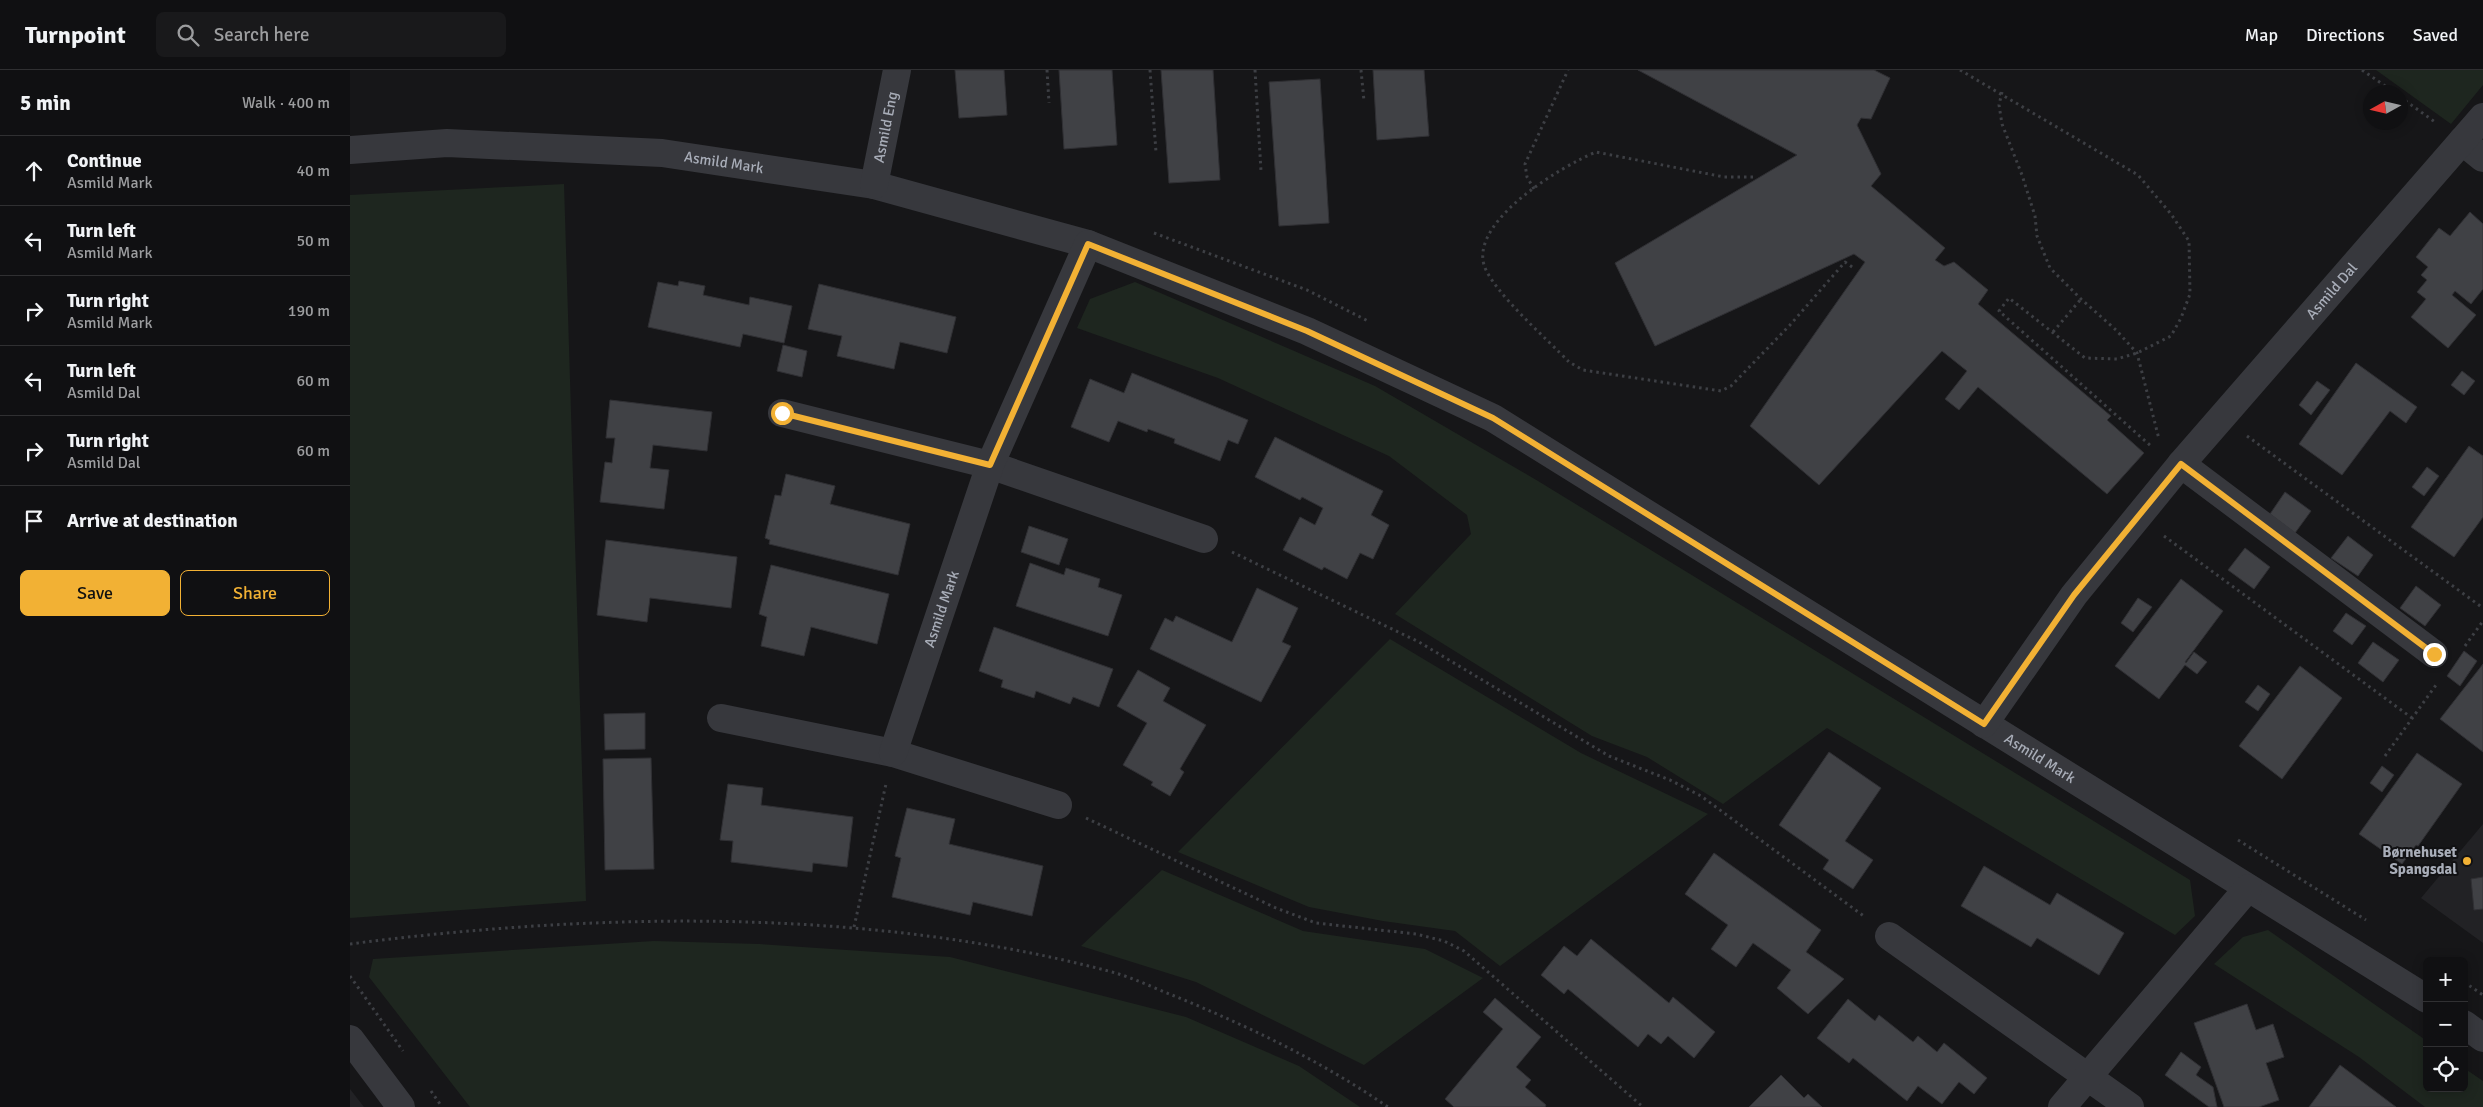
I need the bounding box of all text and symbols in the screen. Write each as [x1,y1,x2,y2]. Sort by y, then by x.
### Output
search box [156,12,506,57]
text: Turnpoint [25,20,126,50]
icon: search [174,21,202,49]
text: Search here [214,23,309,47]
text: Map [2245,24,2278,46]
text: Directions [2306,24,2385,46]
text: Saved [2413,24,2458,46]
north arrow [2363,85,2408,130]
text: 5 min [20,90,71,116]
street label: Asmild Eng [870,90,901,164]
text: Walk · 400 m [242,93,330,113]
street label: Asmild Mark [683,147,765,177]
text: Continue [67,149,142,173]
icon: ahead [20,157,48,185]
text: 40 m [296,161,330,181]
text: Asmild Mark [67,173,152,193]
text: Turn left [67,219,136,243]
icon: left [20,227,48,255]
text: 50 m [296,231,330,251]
text: Asmild Mark [67,243,152,263]
street label: Asmild Dal [2302,259,2361,323]
text: Turn right [67,289,149,313]
icon: right [20,297,48,325]
text: 190 m [288,301,330,321]
text: Asmild Mark [67,313,152,333]
text: Turn left [67,359,136,383]
icon: left [20,367,48,395]
text: 60 m [296,371,330,391]
text: Asmild Dal [67,383,141,403]
route start [771,402,794,425]
text: Turn right [67,429,149,453]
icon: right [20,437,48,465]
text: 60 m [296,441,330,461]
text: Asmild Dal [67,453,141,473]
icon: arrive [20,507,48,535]
text: Arrive at destination [67,509,238,533]
street label: Asmild Mark [920,568,963,650]
button: Save [20,570,170,616]
button: Share [180,570,330,616]
route end [2423,643,2446,666]
street label: Asmild Mark [2001,729,2079,787]
place label: Børnehuset Spangsdal [2382,843,2457,878]
marker: Børnehuset Spangsdal [2461,855,2473,867]
map controls [2423,957,2468,1092]
button: + [2423,957,2468,1002]
button: − [2423,1002,2468,1047]
button: locate [2423,1047,2468,1092]

